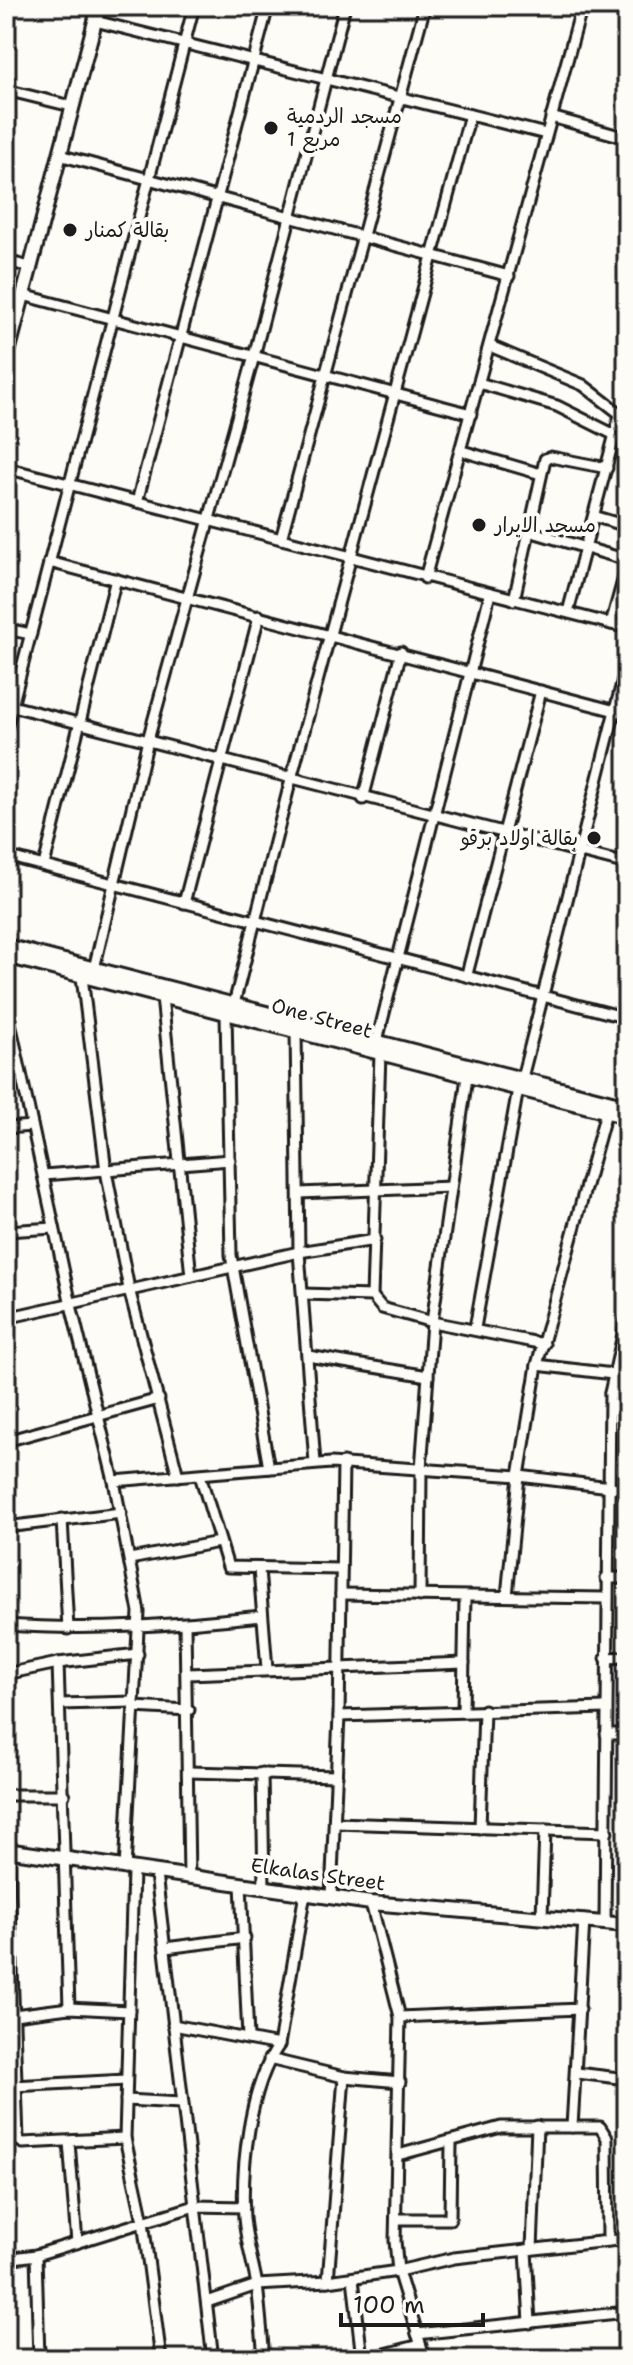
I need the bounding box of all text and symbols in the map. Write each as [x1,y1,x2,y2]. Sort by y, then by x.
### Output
place label: مسجد الردمية مربع 1 [287,103,402,154]
marker: مسجد الردمية مربع 1 [262,119,280,137]
place label: بقالة كمنار [84,217,169,243]
marker: بقالة كمنار [61,221,79,239]
place label: مسجد الابرار [493,512,596,538]
marker: مسجد الابرار [470,516,488,534]
place label: بقالة اولاد برقو [459,825,578,851]
marker: بقالة اولاد برقو [585,829,603,847]
street label: One Street [269,992,375,1044]
street label: Elkalas Street [249,1852,387,1896]
scale bar [341,2277,483,2327]
text: 100 m [353,2289,425,2321]

